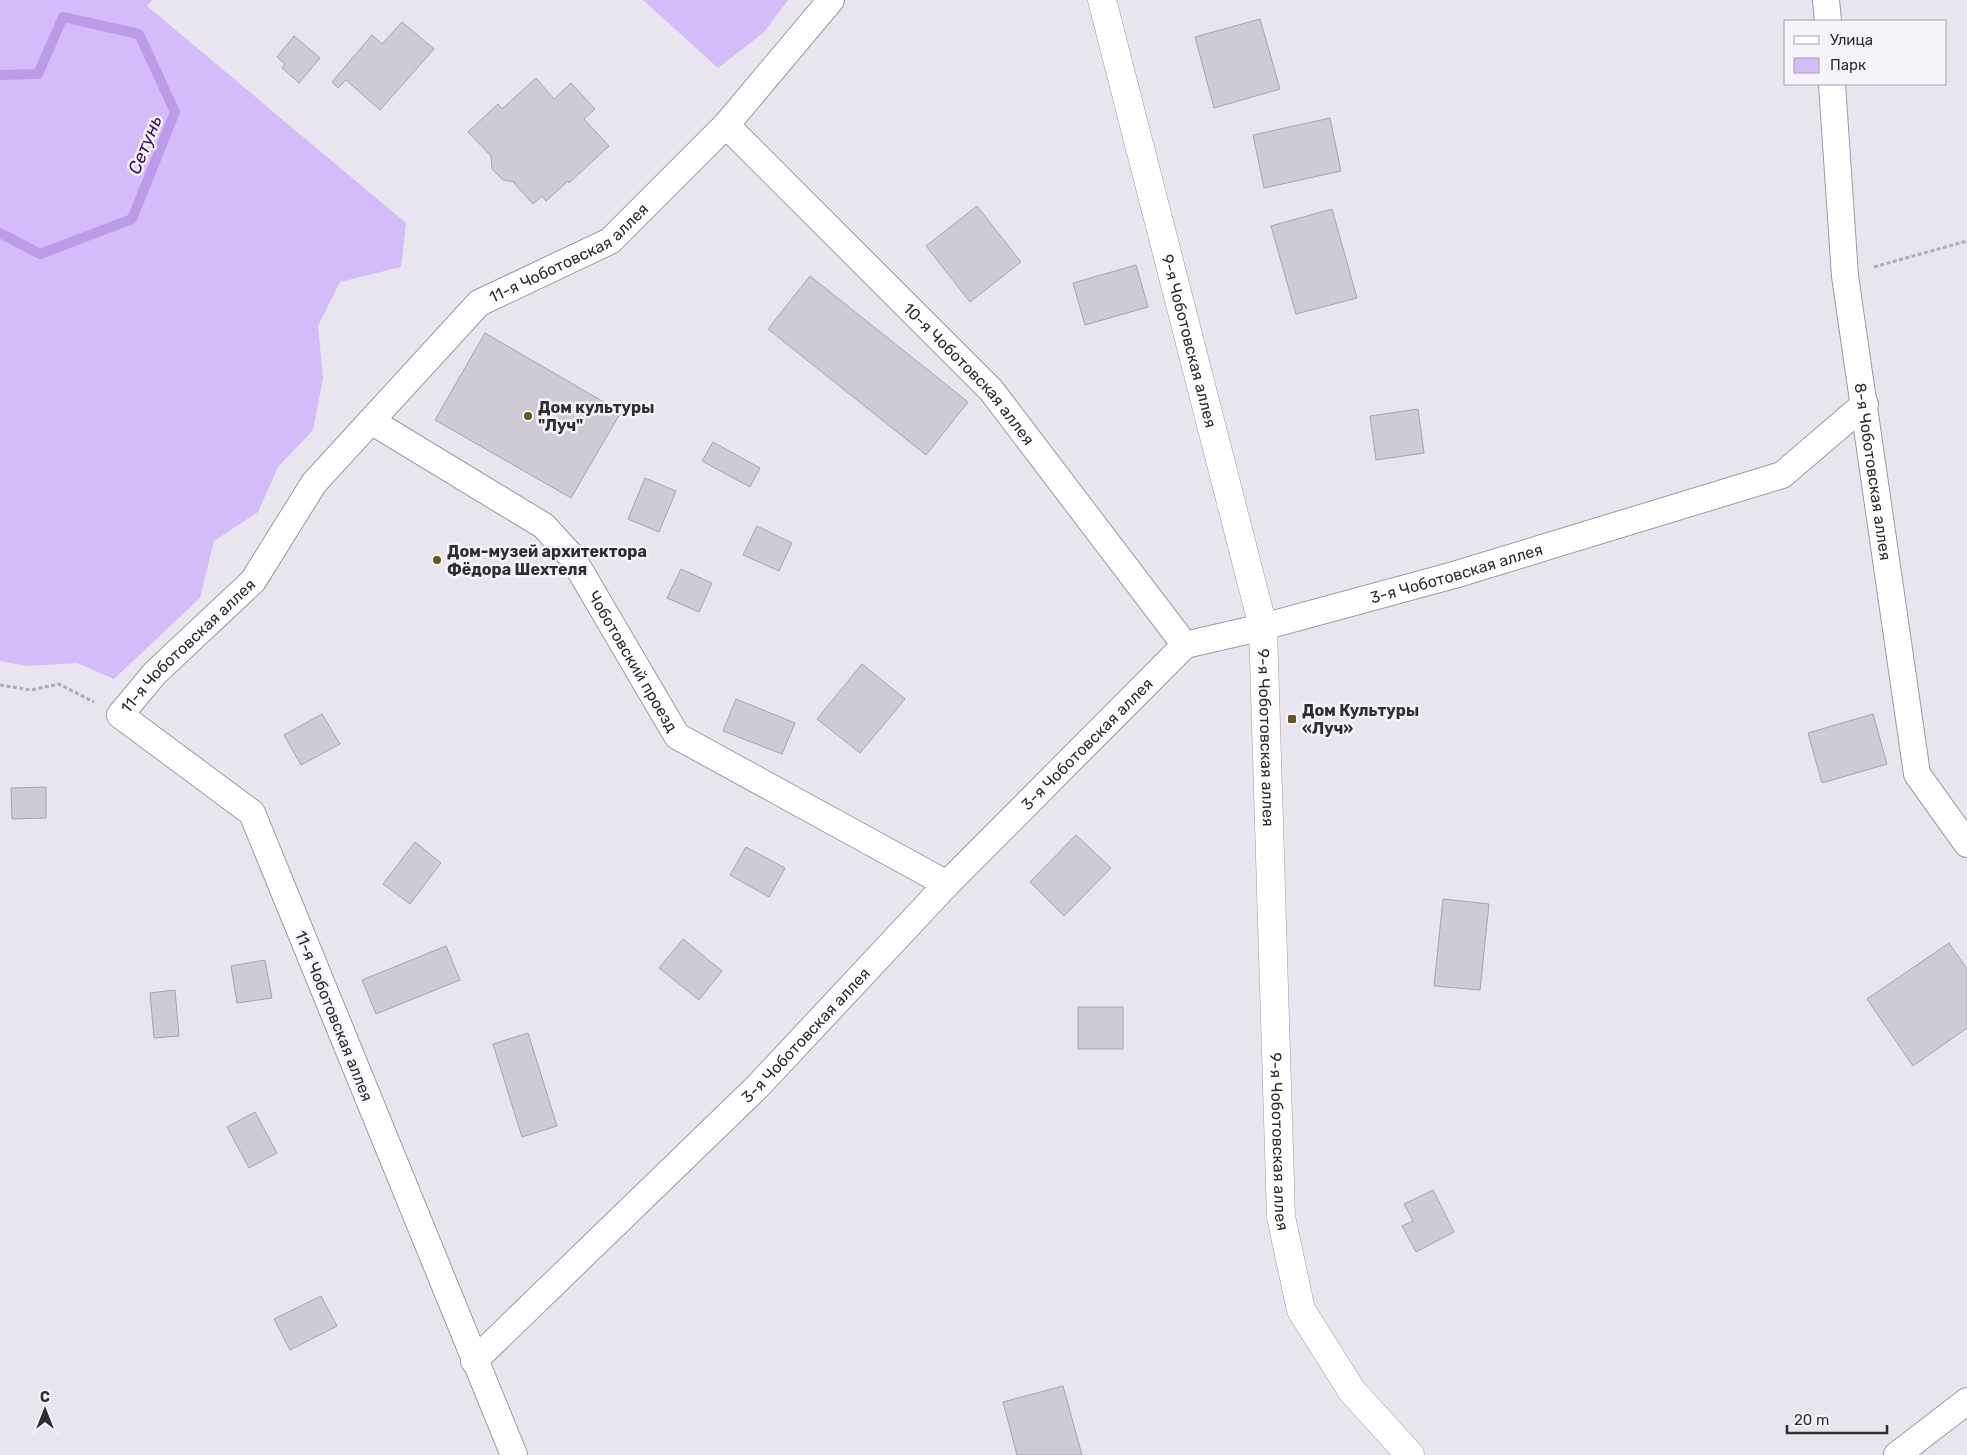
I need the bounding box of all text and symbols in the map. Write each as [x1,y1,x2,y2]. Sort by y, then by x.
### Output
legend [1784,20,1947,85]
text: Улица [1830,31,1873,49]
text: Парк [1830,56,1866,74]
water label: Сетунь [123,113,167,177]
street label: 11-я Чоботовская аллея [486,199,652,306]
street label: 9-я Чоботовская аллея [1158,252,1221,430]
street label: 10-я Чоботовская аллея [900,299,1039,448]
street label: 8-я Чоботовская аллея [1851,382,1895,562]
place label: Дом культуры "Луч" [538,398,654,435]
marker: Дом культуры "Луч" [522,410,534,422]
street label: 3-я Чоботовская аллея [1368,539,1545,607]
place label: Дом-музей архитектора Фёдора Шехтеля [447,542,647,579]
marker: Дом-музей архитектора Фёдора Шехтеля [431,554,443,566]
street label: 11-я Чоботовская аллея [116,574,259,717]
street label: Чоботовский проезд [584,587,682,736]
street label: 9-я Чоботовская аллея [1254,648,1279,827]
street label: 3-я Чоботовская аллея [1017,674,1156,814]
place label: Дом Культуры «Луч» [1302,701,1419,738]
marker: Дом Культуры «Луч» [1286,713,1298,725]
street label: 11-я Чоботовская аллея [291,928,377,1104]
street label: 3-я Чоботовская аллея [737,963,874,1106]
street label: 9-я Чоботовская аллея [1266,1052,1293,1232]
north arrow [20,1385,70,1435]
text: С [40,1389,50,1406]
scale bar [1787,1402,1887,1434]
text: 20 m [1794,1411,1829,1429]

